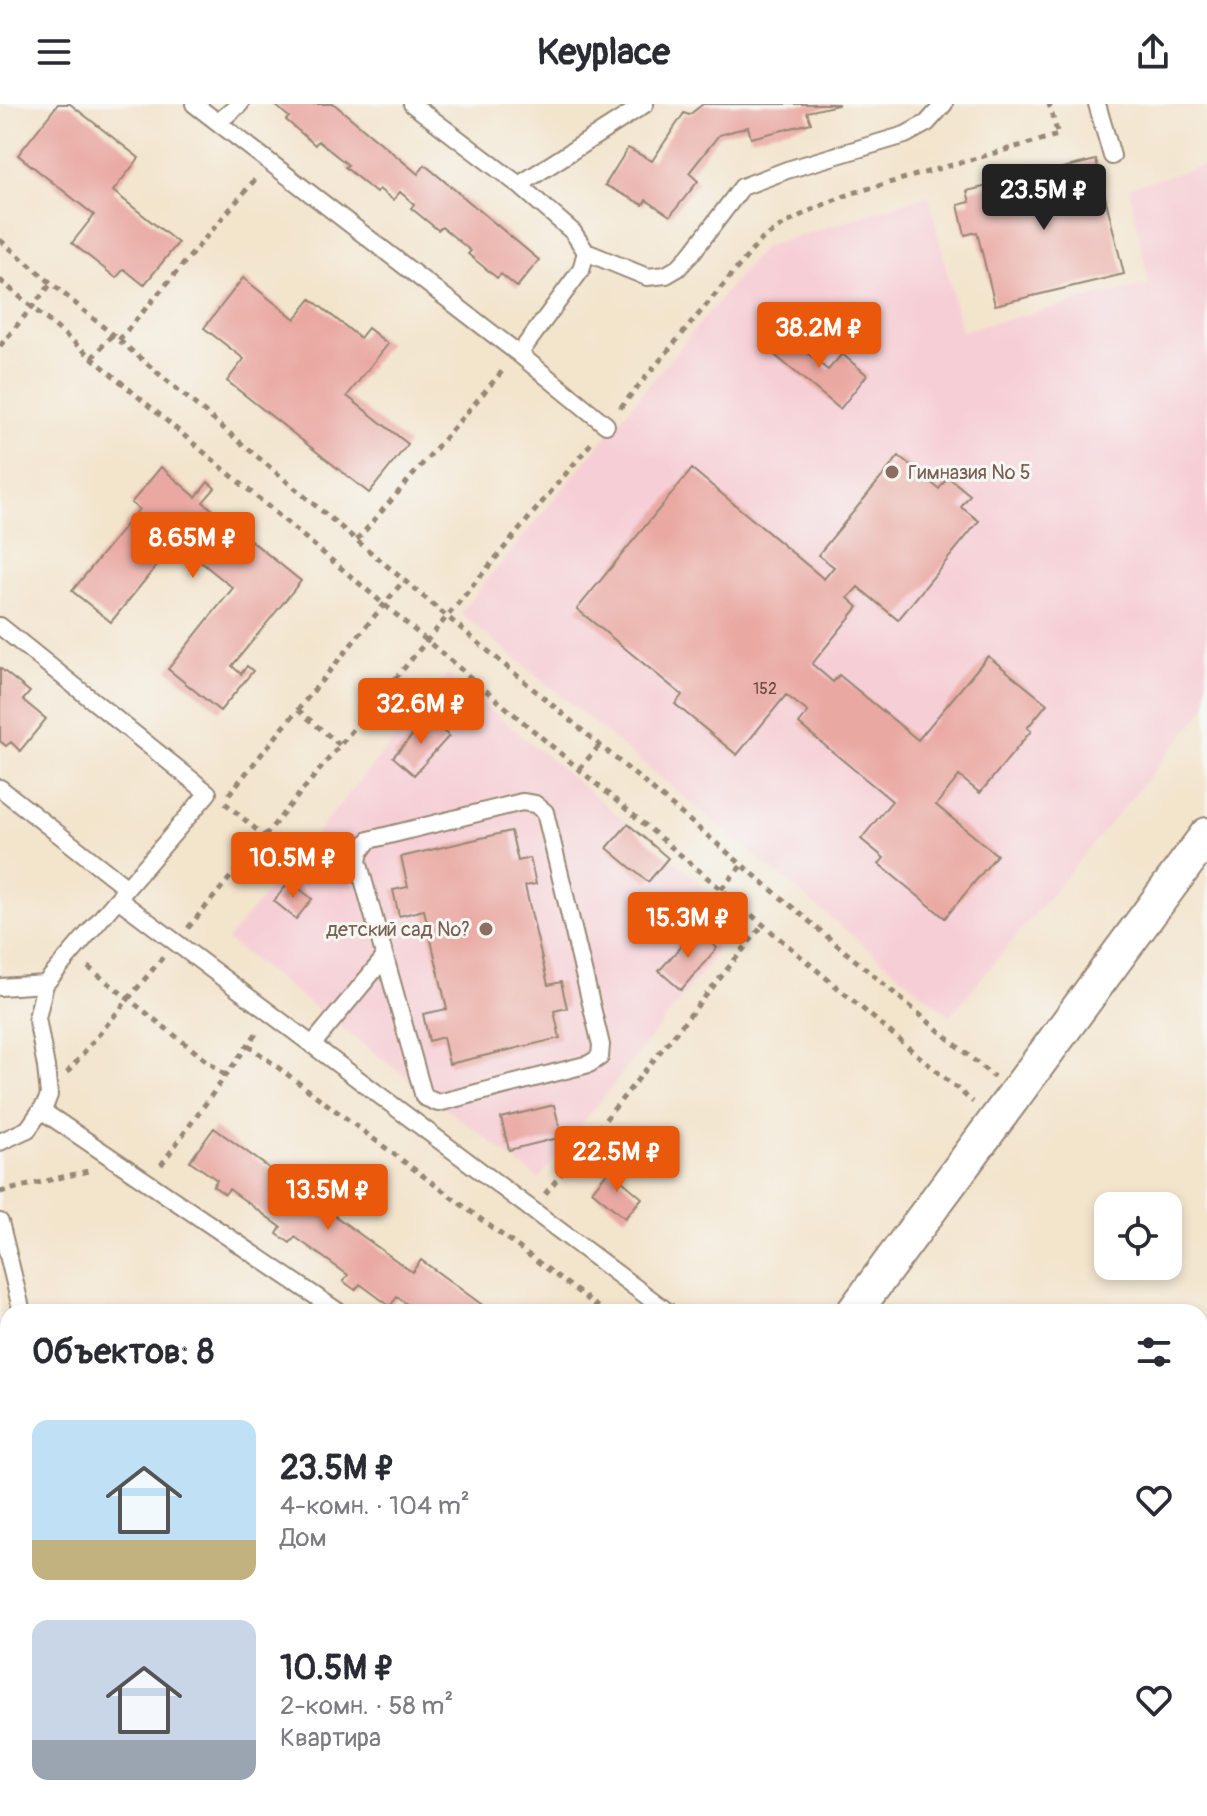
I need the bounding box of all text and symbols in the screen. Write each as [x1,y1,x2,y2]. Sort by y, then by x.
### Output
icon: menu [32,30,76,74]
text: Keyplace [537,30,670,75]
icon: share [1131,30,1175,74]
pin: 23.5M ₽ [970,164,1118,232]
text: 23.5M ₽ [1000,174,1088,206]
pin: 38.2M ₽ [745,302,893,370]
text: 38.2M ₽ [775,312,863,344]
place label: Гимназия № 5 [908,460,1031,485]
marker: Гимназия № 5 [883,463,901,481]
pin: 8.65M ₽ [119,512,267,580]
text: 8.65M ₽ [149,522,237,554]
pin: 32.6M ₽ [347,678,495,746]
house number: 152 [753,679,777,699]
text: 32.6M ₽ [376,688,466,720]
pin: 10.5M ₽ [219,832,367,900]
text: 10.5M ₽ [249,842,337,874]
pin: 15.3M ₽ [614,892,762,960]
text: 15.3M ₽ [646,902,730,934]
place label: детский сад №? [326,917,470,942]
marker: детский сад №? [477,920,495,938]
pin: 22.5M ₽ [543,1126,691,1194]
text: 22.5M ₽ [573,1136,661,1168]
pin: 13.5M ₽ [254,1164,402,1232]
text: 13.5M ₽ [286,1174,370,1206]
map controls [1094,1192,1182,1280]
button: locate [1094,1192,1182,1280]
icon: filters [1132,1330,1176,1374]
text: Объектов: 8 [32,1331,214,1374]
text: 23.5M ₽ [280,1447,395,1490]
icon: home [96,1452,192,1548]
icon: heart [1132,1478,1176,1522]
text: 4-комн. · 104 m² [280,1490,470,1522]
text: Дом [280,1522,327,1554]
text: 10.5M ₽ [280,1647,395,1690]
icon: home [96,1652,192,1748]
icon: heart [1132,1678,1176,1722]
text: 2-комн. · 58 m² [280,1690,453,1722]
text: Квартира [280,1722,381,1754]

